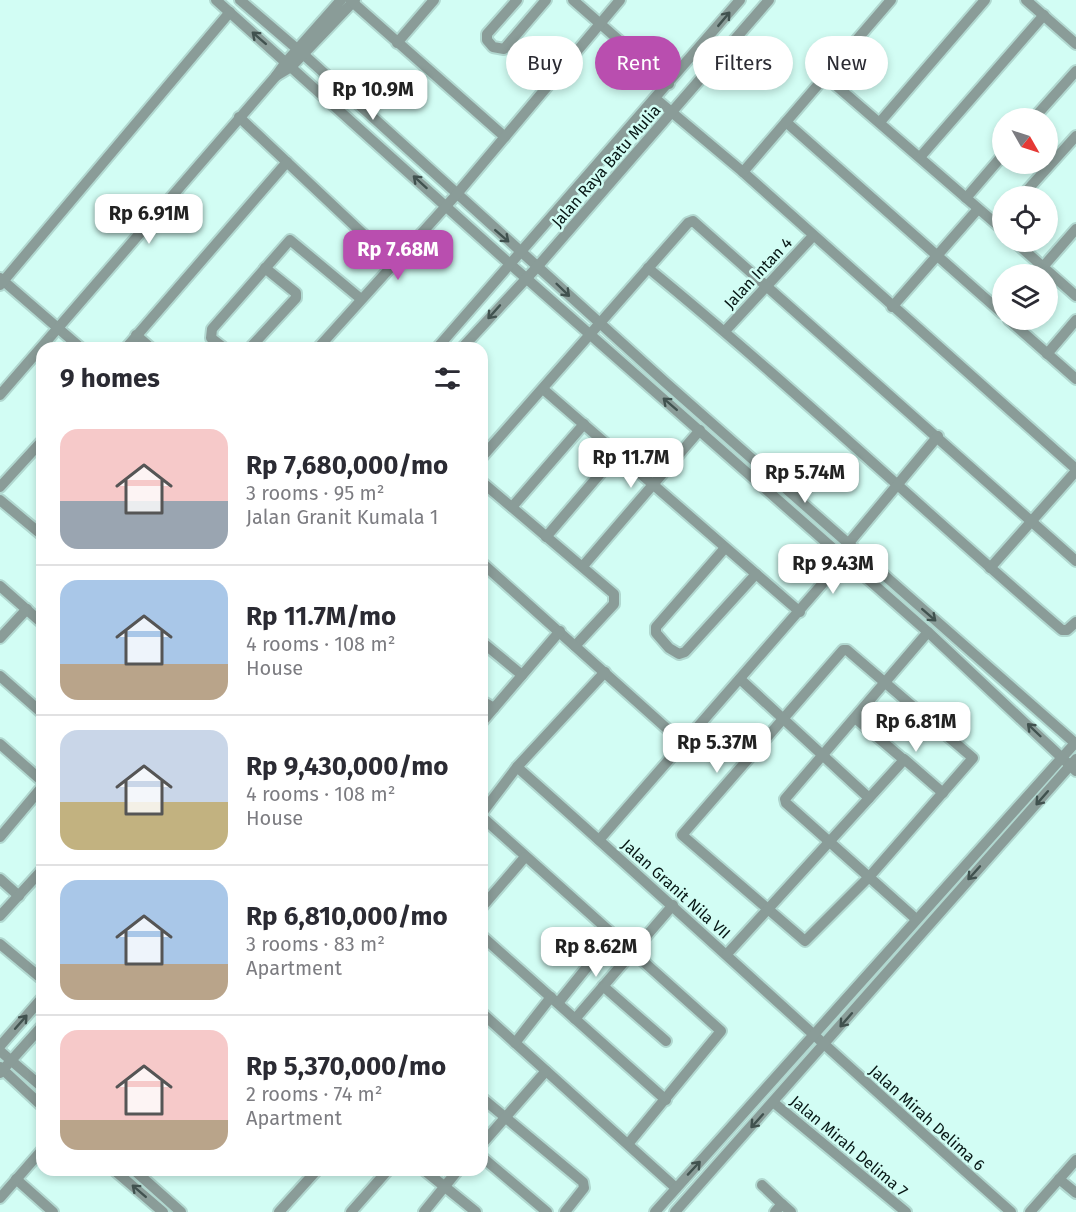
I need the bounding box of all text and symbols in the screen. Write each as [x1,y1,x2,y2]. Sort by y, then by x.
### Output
one-way arrow [717,12,731,27]
one-way arrow [252,31,267,45]
chip: Buy [506,36,583,90]
chip: Rent [595,36,681,90]
chip: Filters [693,36,793,90]
chip: New [805,36,888,90]
pin: Rp 10.9M [311,70,435,121]
text: Rp 10.9M [332,77,414,101]
street label: Jalan Raya Batu Mulia [548,101,664,231]
north arrow [992,108,1058,174]
map controls [992,108,1058,330]
one-way arrow [413,175,428,189]
button: locate [992,186,1058,252]
pin: Rp 6.91M [87,194,211,245]
text: Rp 6.91M [109,201,189,225]
one-way arrow [494,229,509,243]
pin: Rp 7.68M [336,230,460,281]
street label: Jalan Intan 4 [720,233,796,313]
text: Rp 7.68M [357,237,439,261]
button: layers [992,264,1058,330]
one-way arrow [556,283,571,298]
one-way arrow [487,304,501,319]
icon: filters [431,362,464,395]
text: 9 homes [60,363,160,394]
one-way arrow [663,397,678,411]
pin: Rp 11.7M [569,438,693,489]
text: Rp 11.7M [592,445,670,469]
text: Rp 7,680,000/mo [246,450,448,481]
icon: home [108,453,180,525]
pin: Rp 5.74M [743,453,867,504]
text: Rp 5.74M [765,460,845,484]
text: 3 rooms · 95 m² [246,481,385,505]
text: Jalan Granit Kumala 1 [246,505,439,529]
pin: Rp 9.43M [771,544,895,595]
text: Rp 9.43M [792,551,874,575]
text: Rp 11.7M/mo [246,601,396,632]
icon: home [108,604,180,676]
one-way arrow [921,608,936,622]
text: 4 rooms · 108 m² [246,632,395,656]
text: House [246,656,303,680]
pin: Rp 6.81M [854,702,978,753]
text: Rp 6.81M [875,709,957,733]
pin: Rp 5.37M [655,723,779,774]
one-way arrow [1027,723,1042,738]
text: Rp 5.37M [677,730,757,754]
text: Rp 9,430,000/mo [246,751,448,782]
icon: home [108,754,180,826]
text: 4 rooms · 108 m² [246,782,395,806]
one-way arrow [1035,790,1049,805]
text: House [246,806,303,830]
street label: Jalan Granit Nila VII [618,835,734,943]
one-way arrow [967,865,981,880]
text: Rp 6,810,000/mo [246,901,448,932]
icon: home [108,904,180,976]
pin: Rp 8.62M [534,927,658,978]
text: 3 rooms · 83 m² [246,932,385,956]
text: Rp 8.62M [555,934,637,958]
text: Apartment [246,956,342,980]
one-way arrow [839,1012,853,1027]
one-way arrow [14,1015,28,1030]
text: Rp 5,370,000/mo [246,1051,446,1082]
icon: home [108,1054,180,1126]
street label: Jalan Mirah Delima 6 [865,1061,989,1175]
text: 2 rooms · 74 m² [246,1082,383,1106]
street label: Jalan Mirah Delima 7 [786,1091,912,1201]
text: Apartment [246,1106,342,1130]
one-way arrow [750,1113,764,1128]
one-way arrow [687,1161,701,1176]
one-way arrow [132,1184,147,1198]

